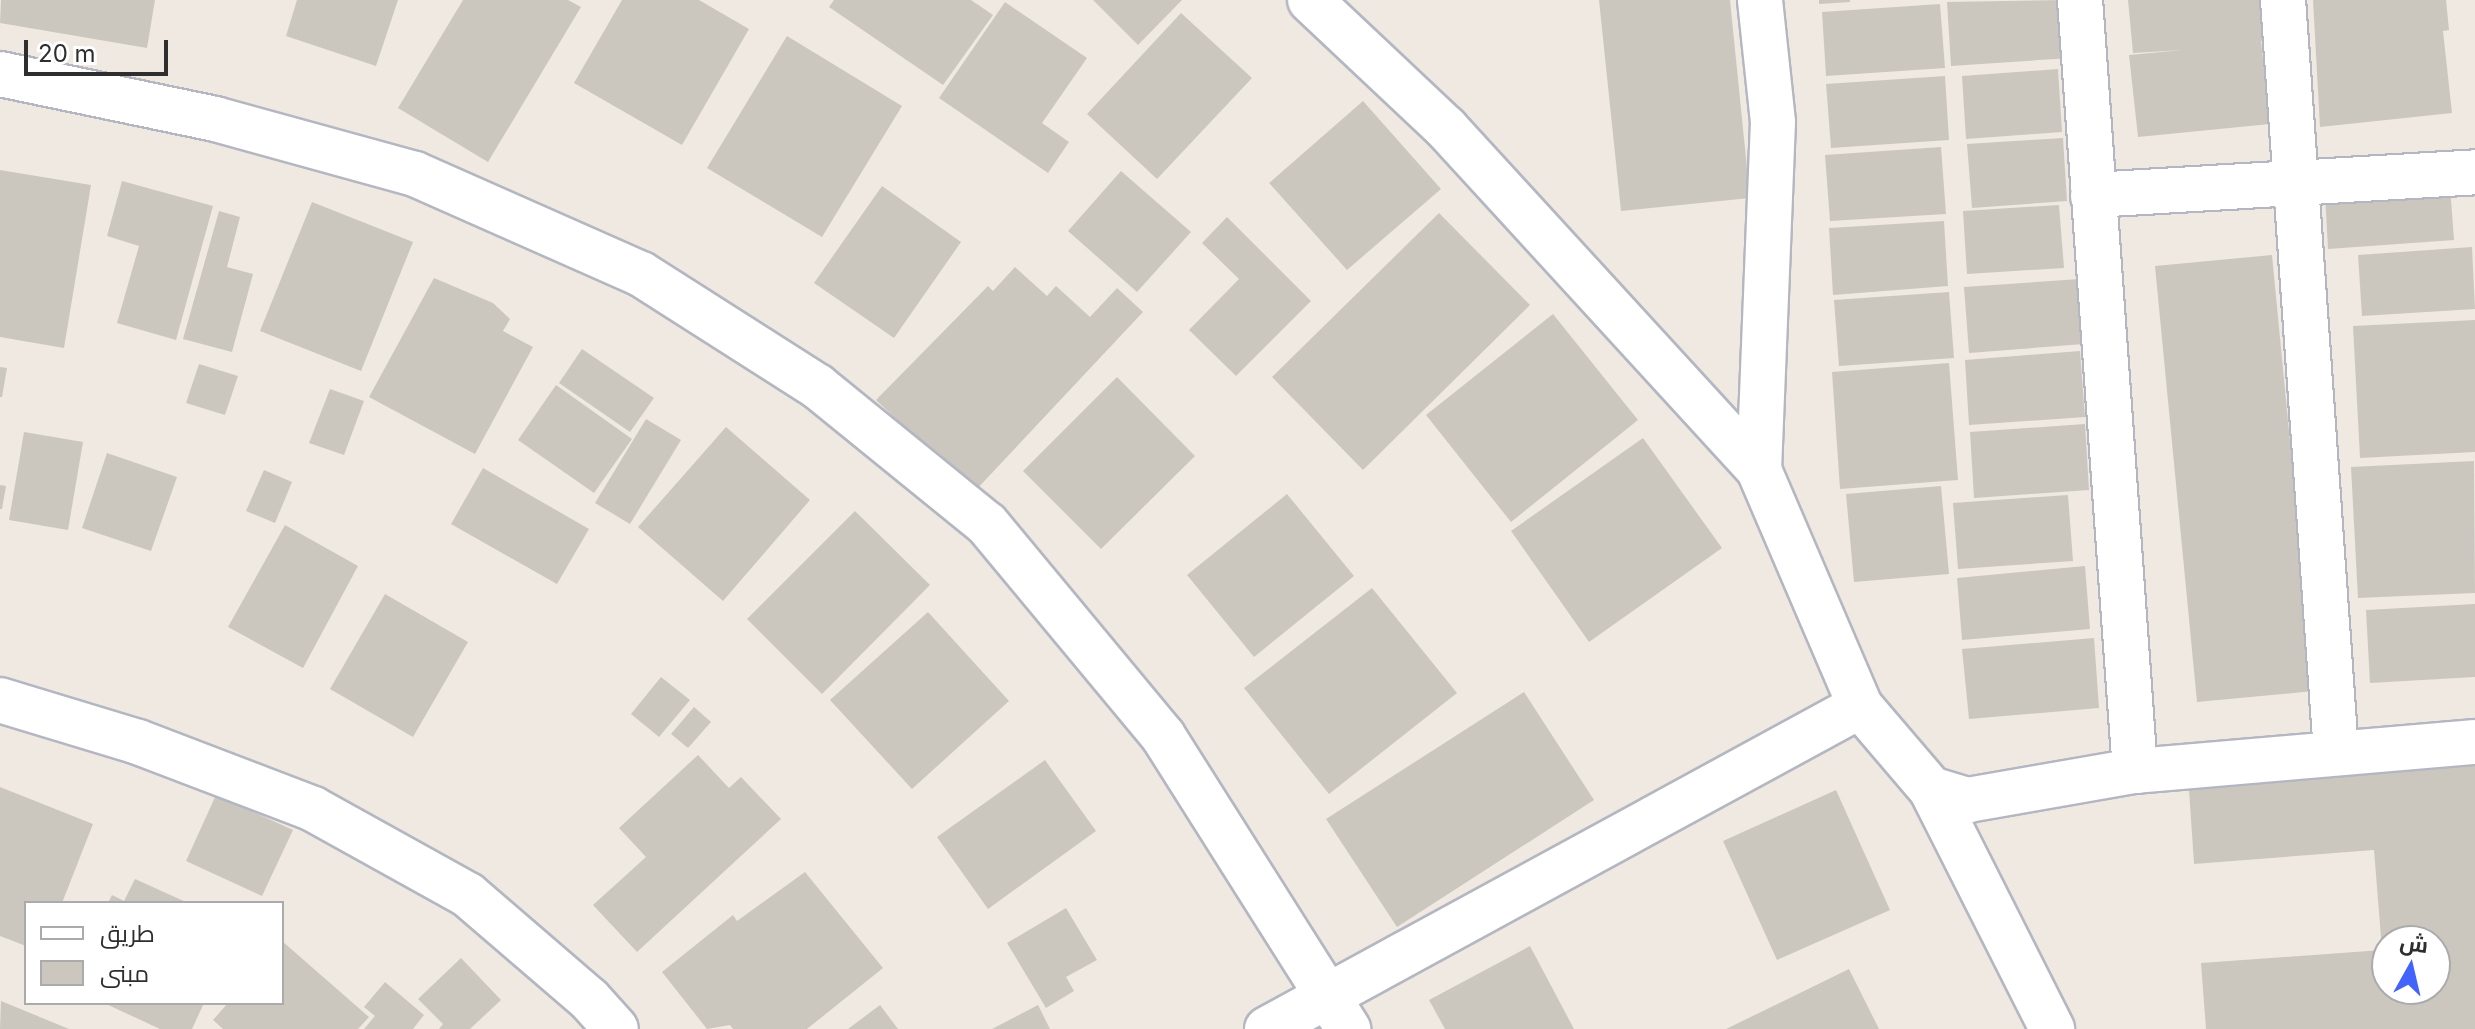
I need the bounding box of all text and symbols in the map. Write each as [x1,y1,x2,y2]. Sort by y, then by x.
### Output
scale bar [28,24,172,74]
text: 20 m [38,39,96,68]
legend [24,901,284,1005]
text: طريق [100,919,155,948]
north arrow [2371,925,2451,1005]
text: ش [2398,928,2430,958]
text: مبنى [100,959,149,988]

